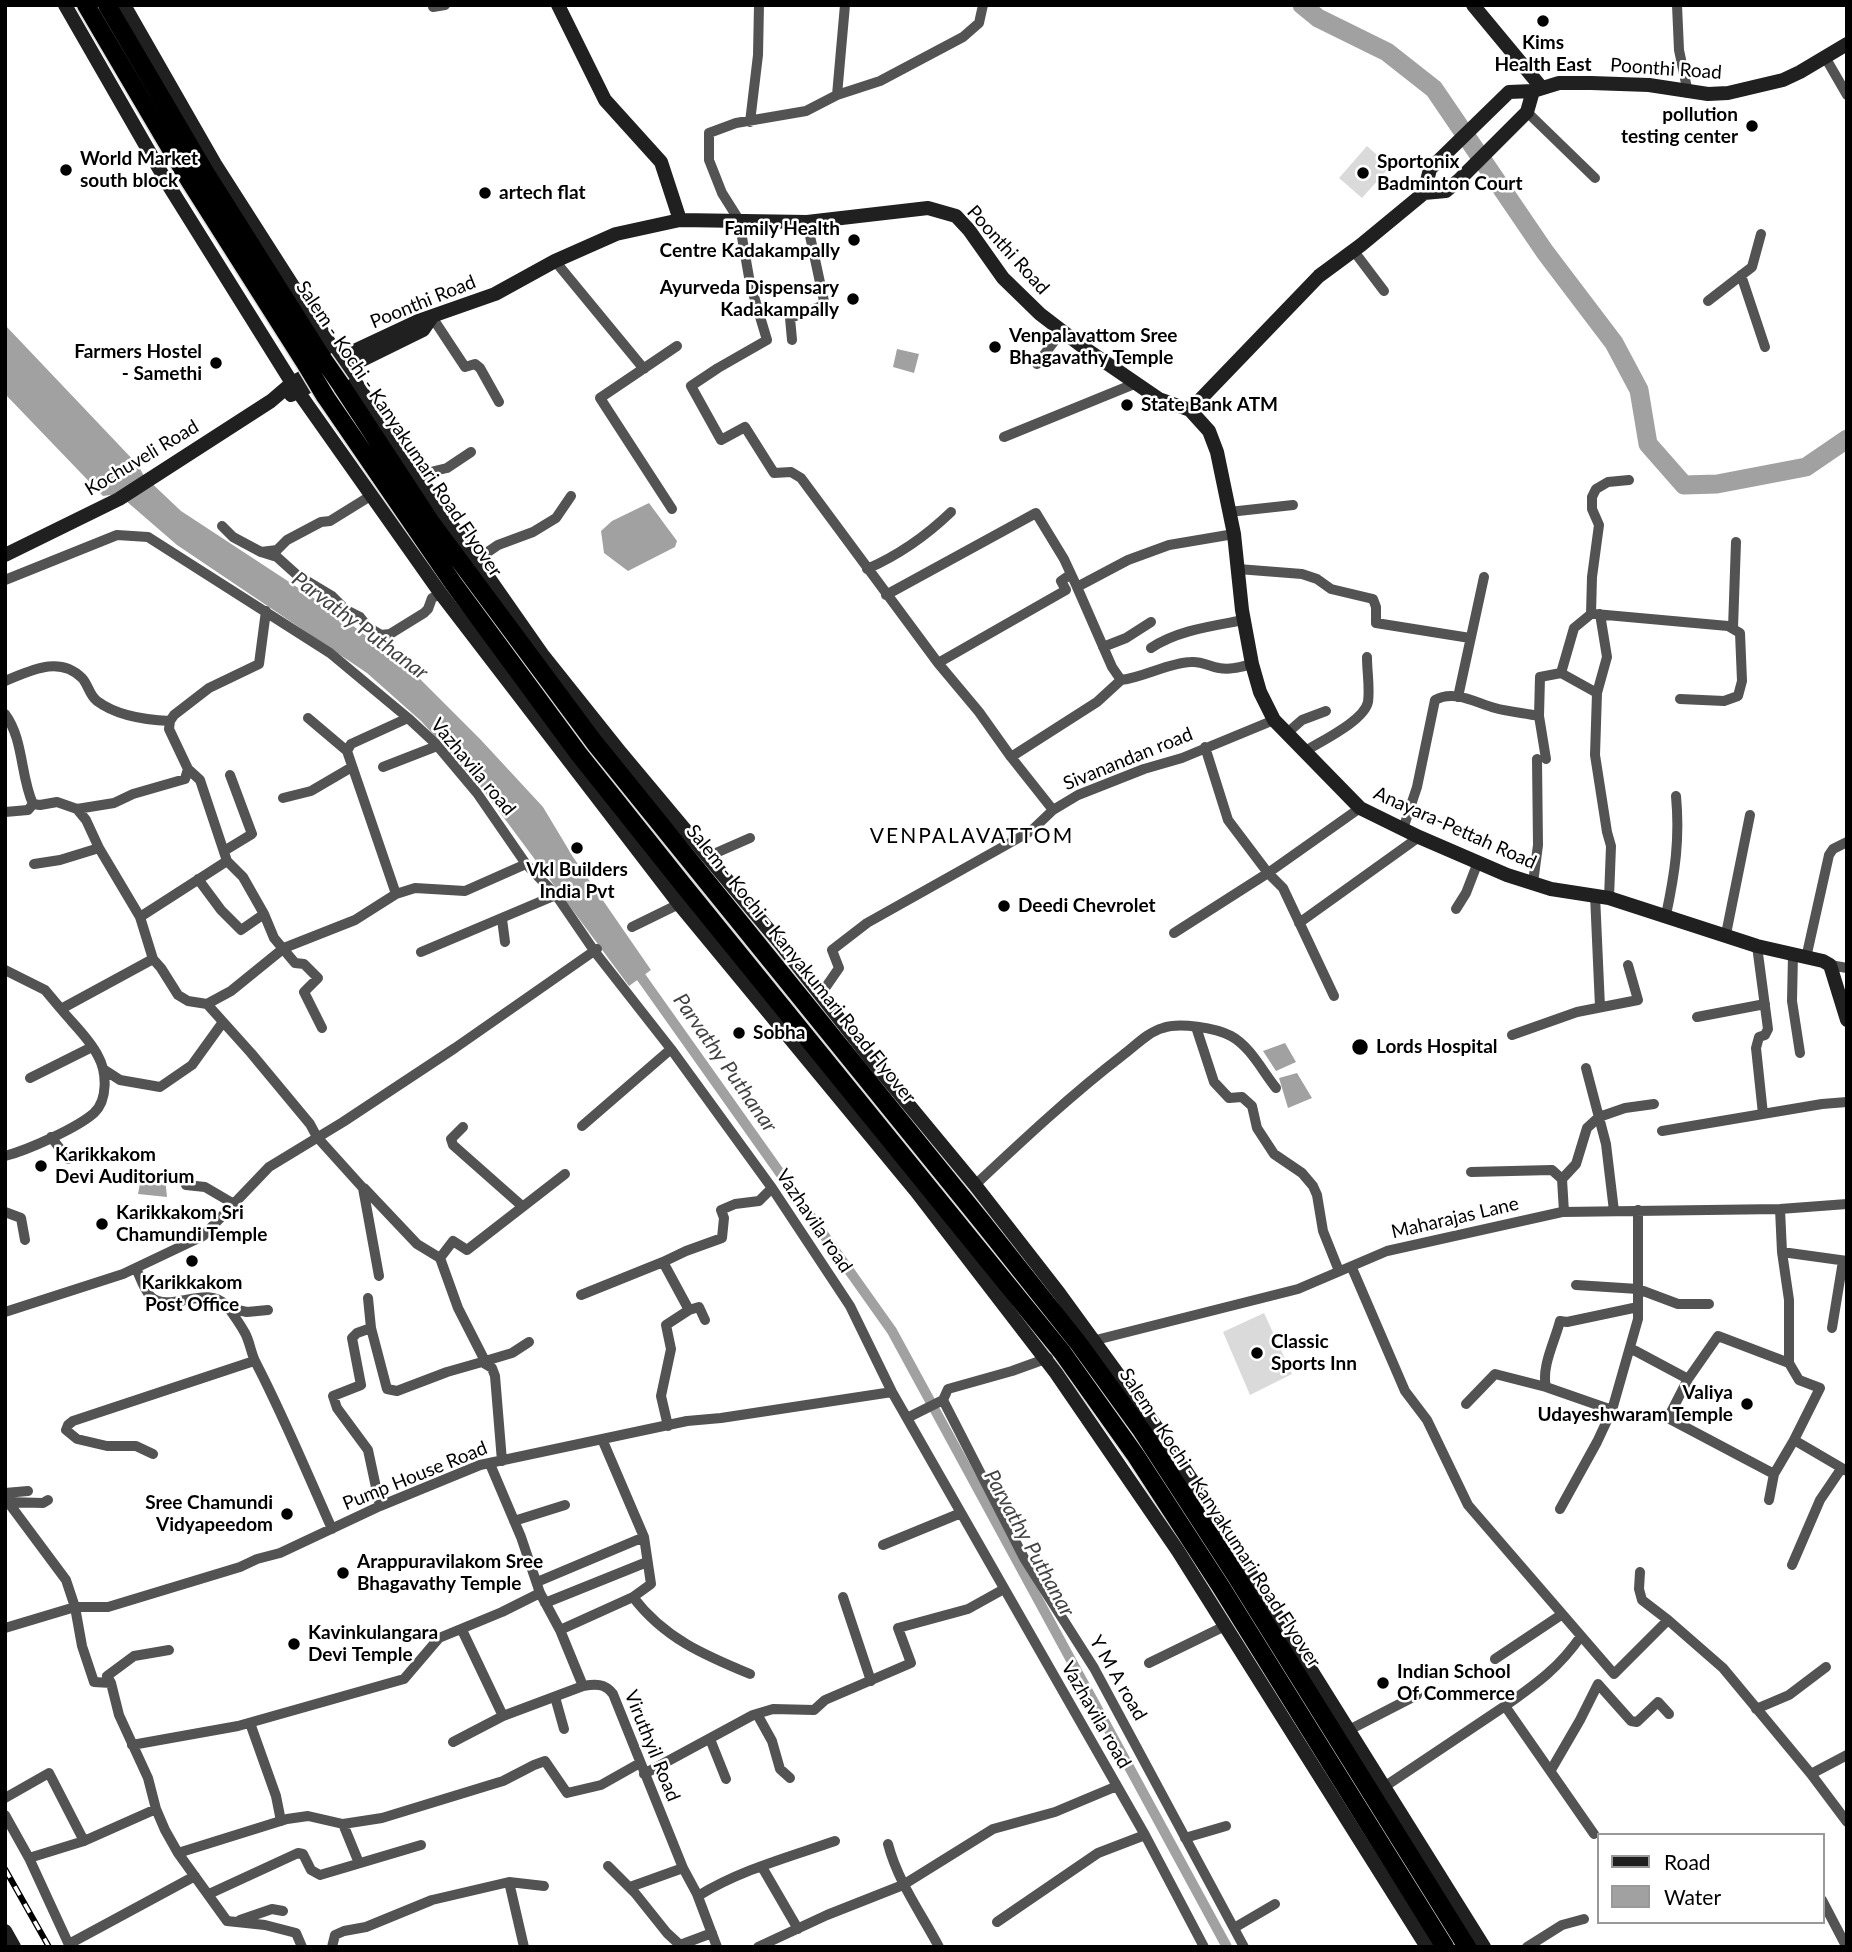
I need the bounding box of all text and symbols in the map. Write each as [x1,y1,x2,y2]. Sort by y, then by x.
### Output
marker: Kims Health East [1535,13,1551,29]
place label: Kims Health East [1494,32,1592,76]
street label: Poonthi Road [1609,54,1723,84]
place label: pollution testing center [1621,104,1738,148]
marker: pollution testing center [1744,118,1760,134]
place label: World Market south block [80,148,198,192]
place label: Sportonix Badminton Court [1377,151,1523,195]
marker: World Market south block [58,162,74,178]
marker: Sportonix Badminton Court [1355,165,1371,181]
place label: artech flat [499,182,586,204]
marker: artech flat [477,185,493,201]
street label: Poonthi Road [962,201,1054,299]
place label: Family Health Centre Kadakampally [660,218,840,262]
marker: Family Health Centre Kadakampally [846,232,862,248]
street label: Poonthi Road [367,270,479,334]
street label: Salem - Kochi - Kanyakumari Road Flyover [291,277,507,581]
place label: Ayurveda Dispensary Kadakampally [660,277,839,321]
marker: Ayurveda Dispensary Kadakampally [845,291,861,307]
place label: Venpalavattom Sree Bhagavathy Temple [1009,325,1177,369]
marker: Venpalavattom Sree Bhagavathy Temple [987,339,1003,355]
place label: Farmers Hostel - Samethi [74,341,202,385]
marker: Farmers Hostel - Samethi [208,355,224,371]
place label: State Bank ATM [1141,394,1278,416]
marker: State Bank ATM [1119,397,1135,413]
street label: Kochuveli Road [81,415,203,501]
water label: Parvathy Puthanar [287,567,433,685]
street label: Vazhavila road [426,714,520,820]
street label: Sivanandan road [1060,723,1196,795]
street label: Anayara-Pettah Road [1370,782,1540,874]
street label: Salem - Kochi - Kanyakumari Road Flyover [681,820,921,1108]
district label: VENPALAVATTOM [871,823,1073,849]
marker: Vkl Builders India Pvt [569,840,585,856]
place label: Vkl Builders India Pvt [526,859,628,903]
place label: Deedi Chevrolet [1018,895,1156,917]
marker: Deedi Chevrolet [996,898,1012,914]
water label: Parvathy Puthanar [668,989,782,1137]
place label: Sobha [753,1022,805,1044]
marker: Sobha [731,1025,747,1041]
place label: Lords Hospital [1376,1036,1498,1058]
marker: Lords Hospital [1350,1037,1370,1057]
place label: Karikkakom Devi Auditorium [55,1144,194,1188]
marker: Karikkakom Devi Auditorium [33,1158,49,1174]
street label: Vazhavila road [771,1165,857,1277]
street label: Maharajas Lane [1389,1192,1521,1244]
place label: Karikkakom Sri Chamundi Temple [116,1202,267,1246]
marker: Karikkakom Sri Chamundi Temple [94,1216,110,1232]
marker: Karikkakom Post Office [184,1253,200,1269]
place label: Karikkakom Post Office [142,1272,242,1316]
place label: Classic Sports Inn [1271,1331,1357,1375]
marker: Classic Sports Inn [1249,1345,1265,1361]
street label: Salem - Kochi - Kanyakumari Road Flyover [1115,1364,1325,1672]
place label: Valiya Udayeshwaram Temple [1537,1382,1733,1426]
marker: Valiya Udayeshwaram Temple [1739,1396,1755,1412]
street label: Pump House Road [339,1437,491,1515]
water label: Parvathy Puthanar [978,1465,1080,1621]
place label: Sree Chamundi Vidyapeedom [145,1492,273,1536]
marker: Sree Chamundi Vidyapeedom [279,1506,295,1522]
place label: Arappuravilakom Sree Bhagavathy Temple [357,1551,543,1595]
marker: Arappuravilakom Sree Bhagavathy Temple [335,1565,351,1581]
place label: Kavinkulangara Devi Temple [308,1622,438,1666]
street label: Y M A road [1085,1631,1151,1725]
marker: Kavinkulangara Devi Temple [286,1636,302,1652]
street label: Vazhavila road [1056,1657,1136,1773]
place label: Indian School Of Commerce [1397,1661,1515,1705]
marker: Indian School Of Commerce [1375,1675,1391,1691]
street label: Viruthyil Road [619,1687,685,1805]
legend [1596,1833,1824,1924]
text: Road [1664,1849,1711,1874]
text: Water [1664,1884,1721,1909]

